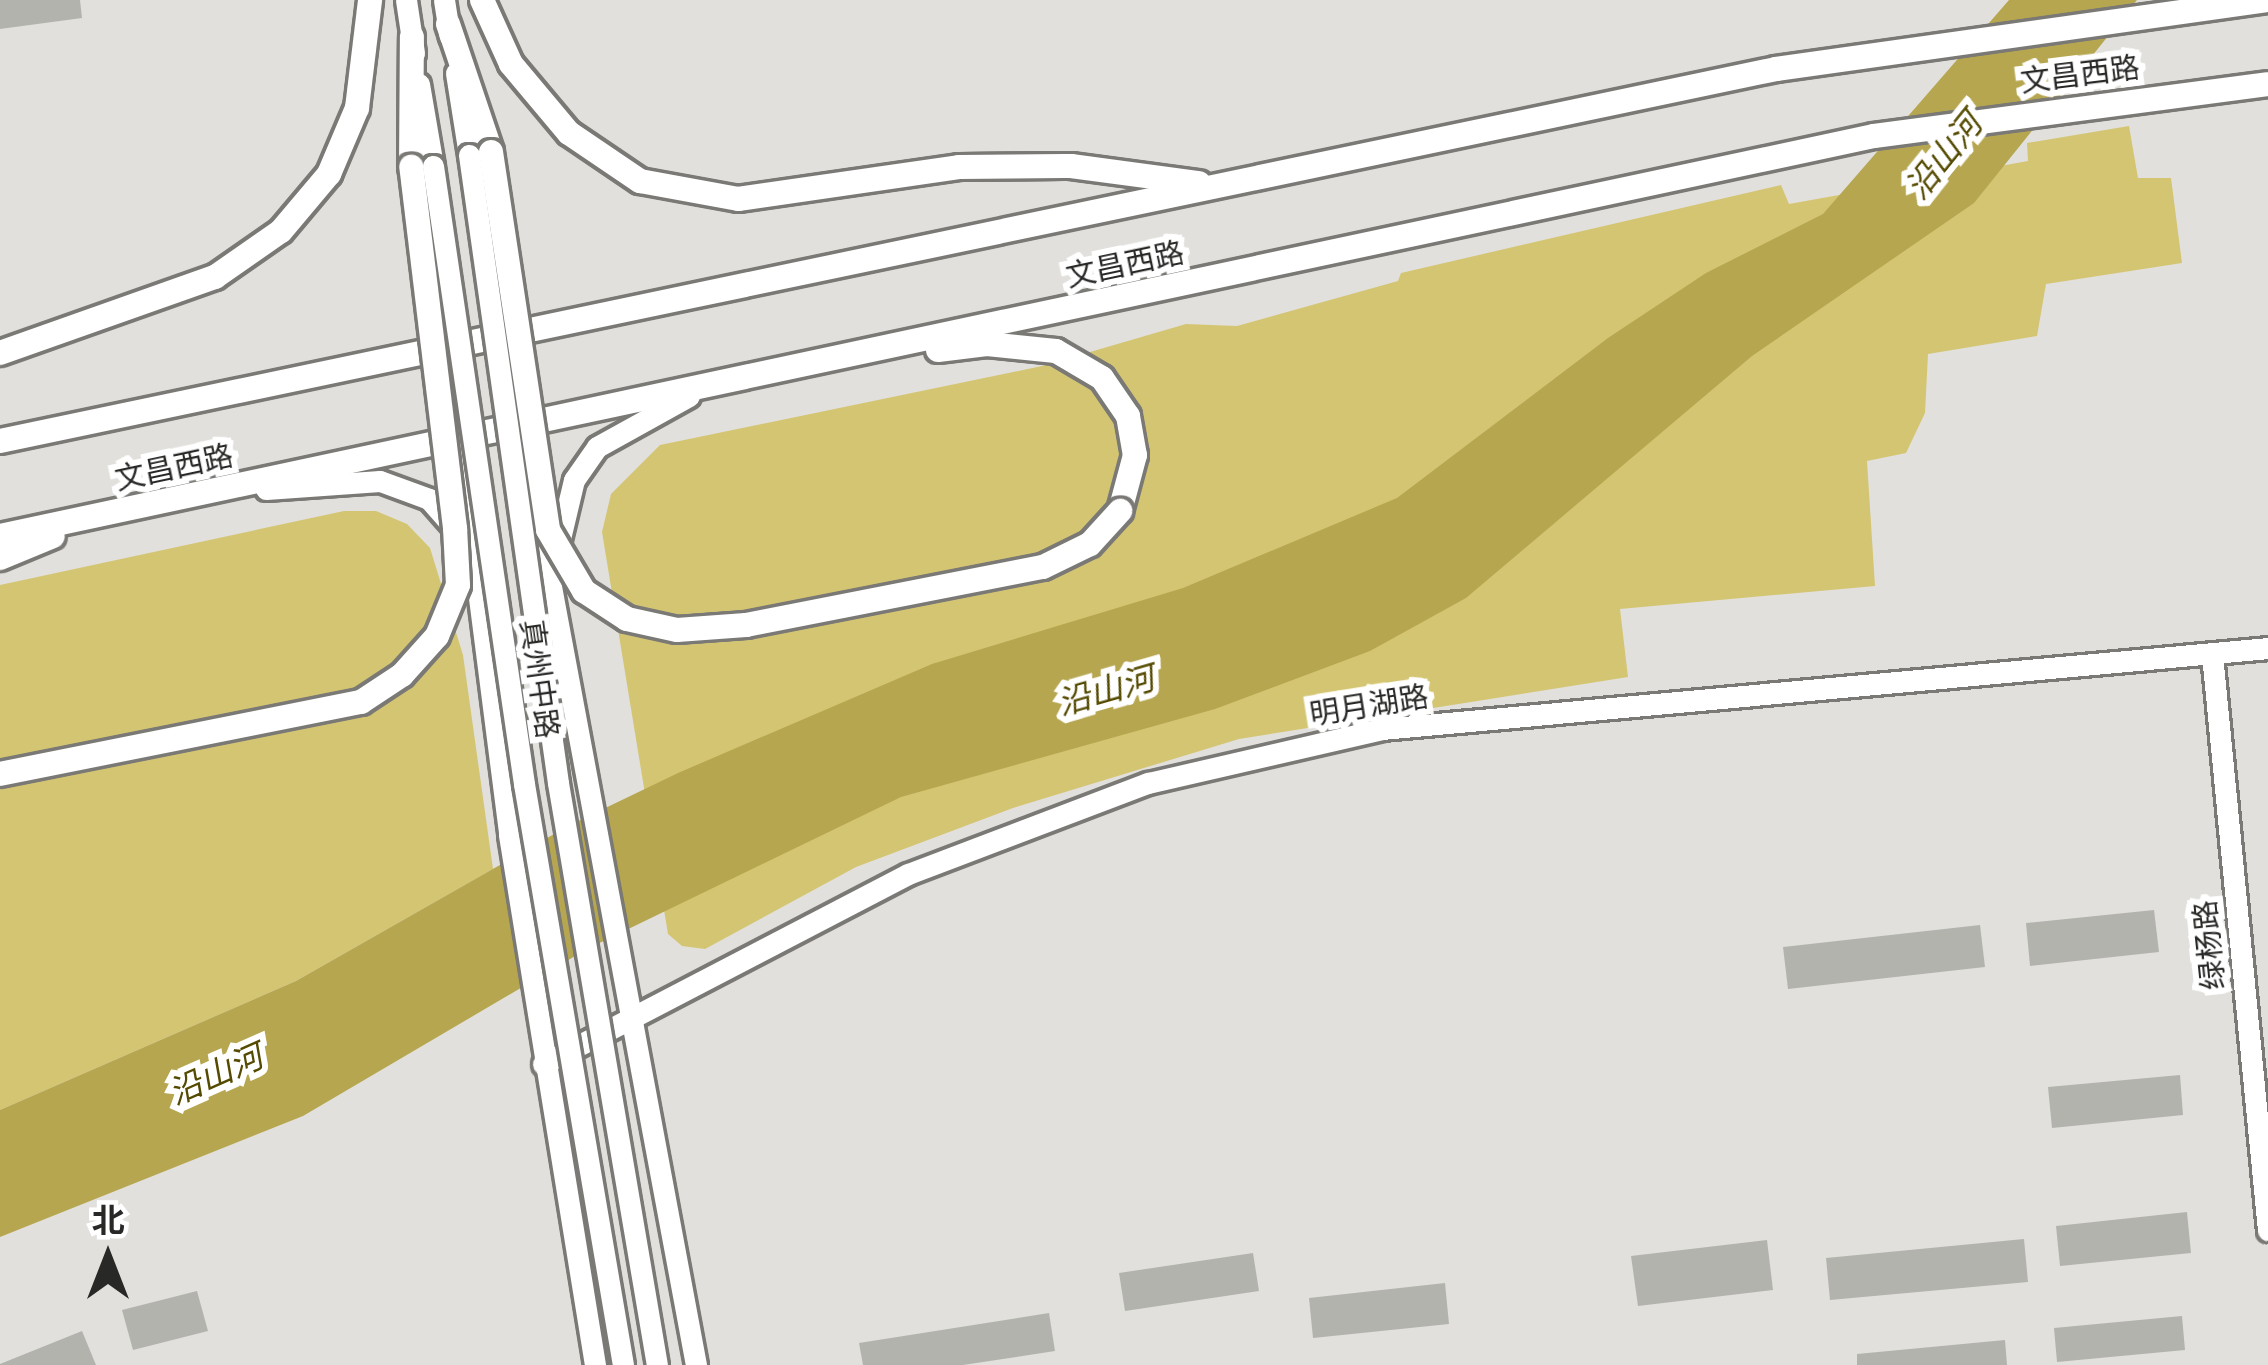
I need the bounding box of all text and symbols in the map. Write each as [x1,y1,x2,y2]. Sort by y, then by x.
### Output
street label: 文昌西路 [2018,50,2142,100]
water label: 沿山河 [1897,105,1991,207]
street label: 文昌西路 [1063,235,1187,295]
street label: 文昌西路 [112,438,236,498]
street label: 真州中路 [513,617,565,741]
water label: 沿山河 [1053,658,1159,724]
street label: 明月湖路 [1307,679,1431,733]
street label: 绿杨路 [2187,898,2233,992]
water label: 沿山河 [163,1037,269,1113]
north arrow [48,1197,168,1317]
text: 北 [92,1201,125,1240]

